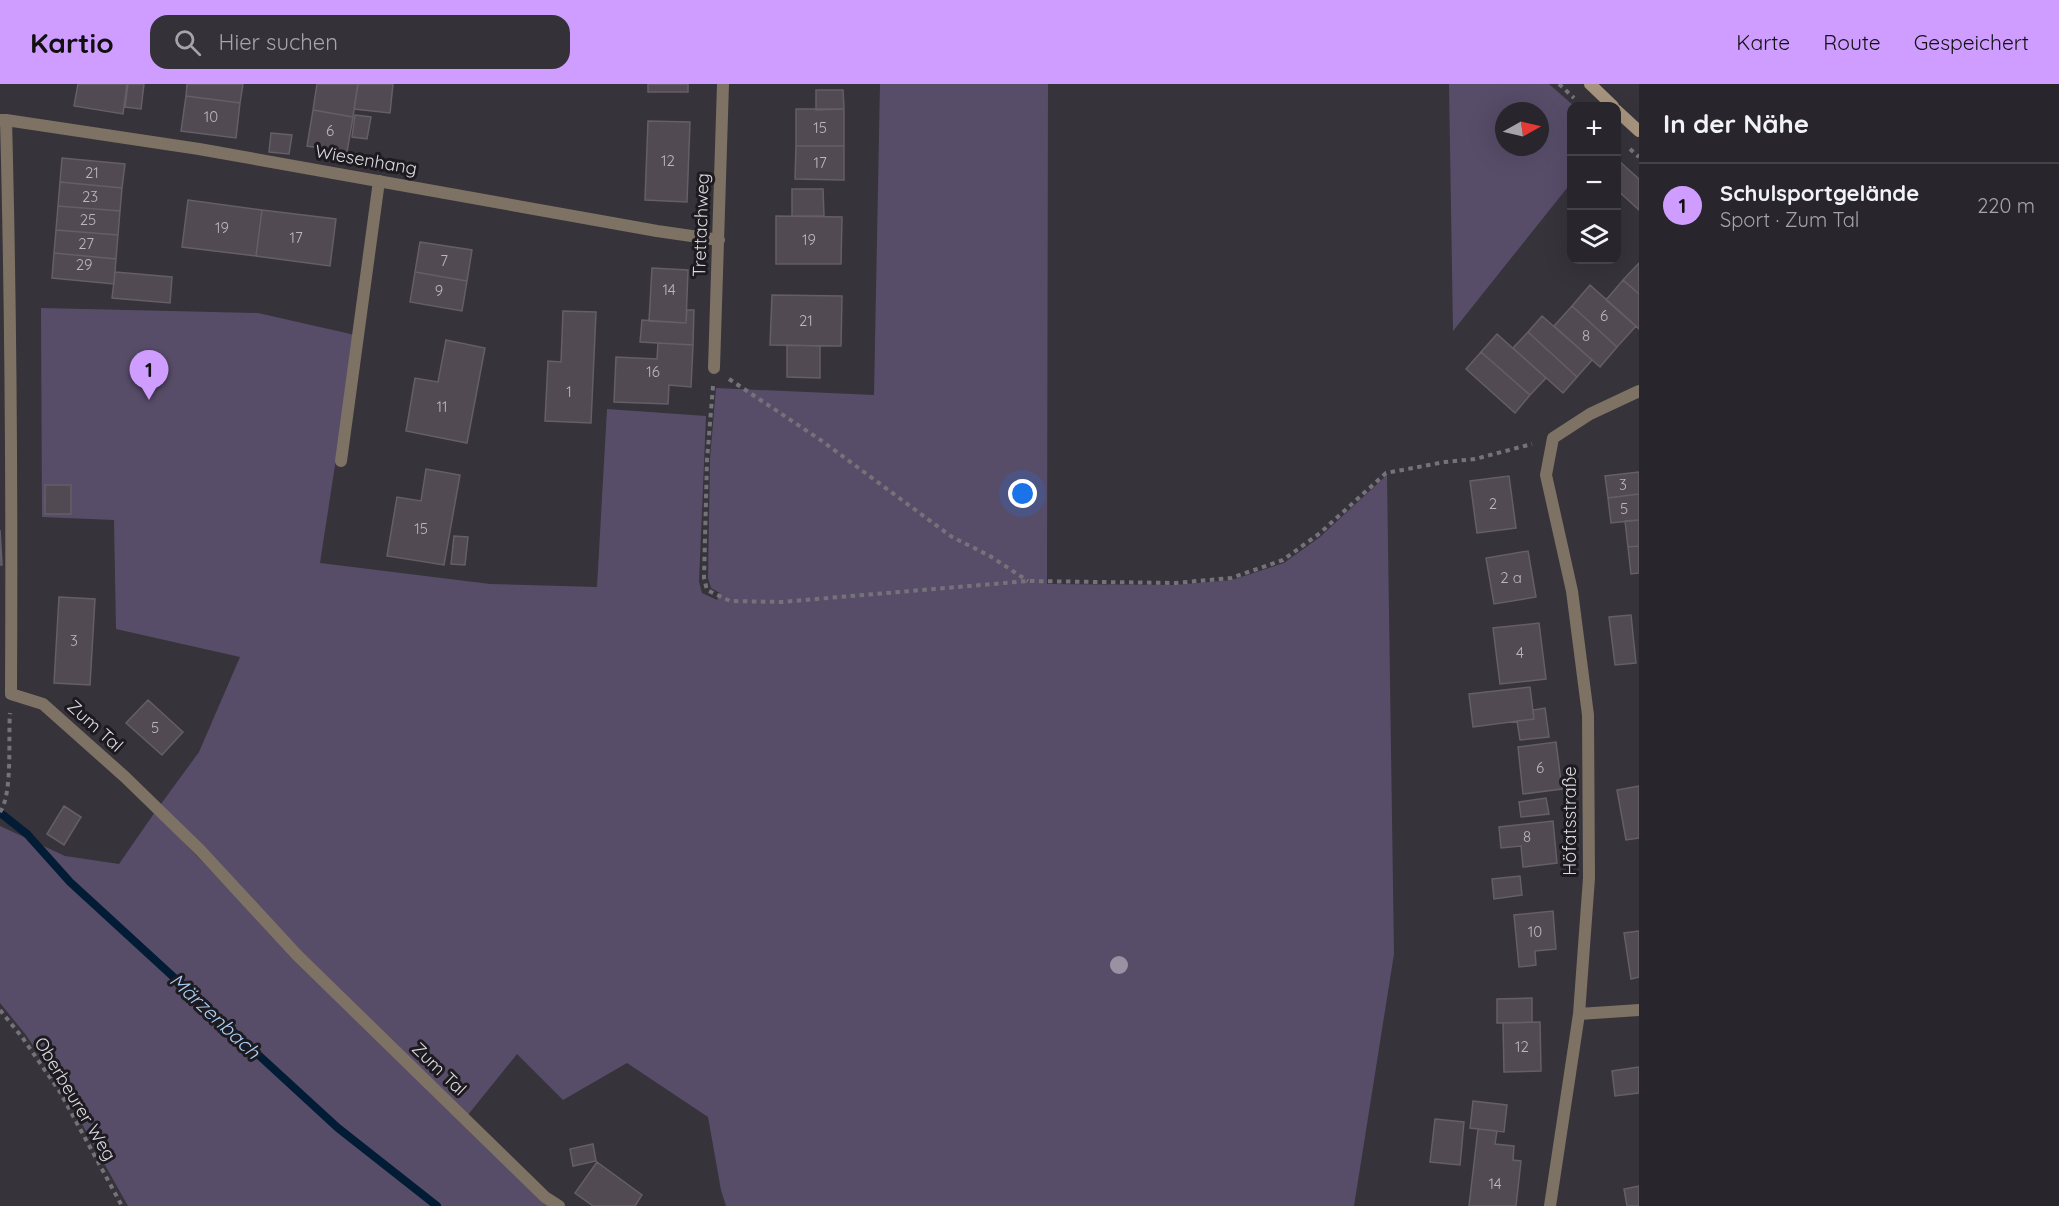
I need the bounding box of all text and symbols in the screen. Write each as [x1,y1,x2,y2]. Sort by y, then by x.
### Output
search box [150,15,570,69]
text: Kartio [30,25,114,60]
icon: search [171,26,204,59]
text: Hier suchen [219,28,338,56]
text: Karte [1736,29,1790,55]
text: Route [1823,29,1881,55]
text: Gespeichert [1914,29,2029,55]
north arrow [1495,102,1549,156]
map controls [1567,102,1621,264]
button: + [1567,102,1621,156]
house number: 10 [204,107,218,126]
text: In der Nähe [1663,107,1809,140]
house number: 15 [813,118,827,137]
house number: 6 [326,121,334,140]
street label: Wiesenhang [313,139,419,180]
house number: 12 [661,151,675,170]
house number: 17 [813,153,827,172]
button: − [1567,156,1621,210]
house number: 21 [85,163,99,182]
street label: Trettachweg [687,173,714,277]
text: Schulsportgelände [1720,179,1919,207]
house number: 23 [82,187,98,206]
text: 1 [1679,193,1686,218]
text: 220 m [1977,193,2035,218]
text: Sport · Zum Tal [1720,207,1859,232]
house number: 25 [80,210,96,229]
button: layers [1567,210,1621,264]
house number: 19 [215,218,229,237]
house number: 17 [289,228,303,247]
house number: 19 [802,230,816,249]
house number: 27 [78,234,94,253]
house number: 7 [440,251,448,270]
house number: 29 [76,255,92,274]
house number: 14 [662,280,676,299]
house number: 9 [435,281,443,300]
house number: 6 [1600,306,1608,325]
house number: 21 [799,311,813,330]
house number: 8 [1582,326,1590,345]
pin: 1 [130,350,168,400]
house number: 16 [646,362,660,381]
house number: 1 [566,382,572,401]
house number: 11 [436,397,448,416]
house number: 3 [1619,475,1627,494]
your location [1008,479,1037,508]
house number: 2 [1489,494,1497,513]
house number: 5 [1620,499,1628,518]
house number: 15 [414,519,428,538]
house number: 2 a [1500,568,1522,587]
house number: 3 [70,631,78,650]
house number: 4 [1516,643,1524,662]
street label: Zum Tal [63,695,128,757]
house number: 5 [151,718,159,737]
house number: 6 [1536,758,1544,777]
street label: Höfatsstraße [1558,766,1581,876]
house number: 8 [1523,827,1531,846]
house number: 10 [1528,922,1542,941]
water label: Märzenbach [165,967,266,1064]
street label: Oberbeurer Weg [29,1033,121,1165]
street label: Zum Tal [407,1037,472,1100]
house number: 12 [1515,1037,1529,1056]
house number: 14 [1488,1174,1502,1193]

